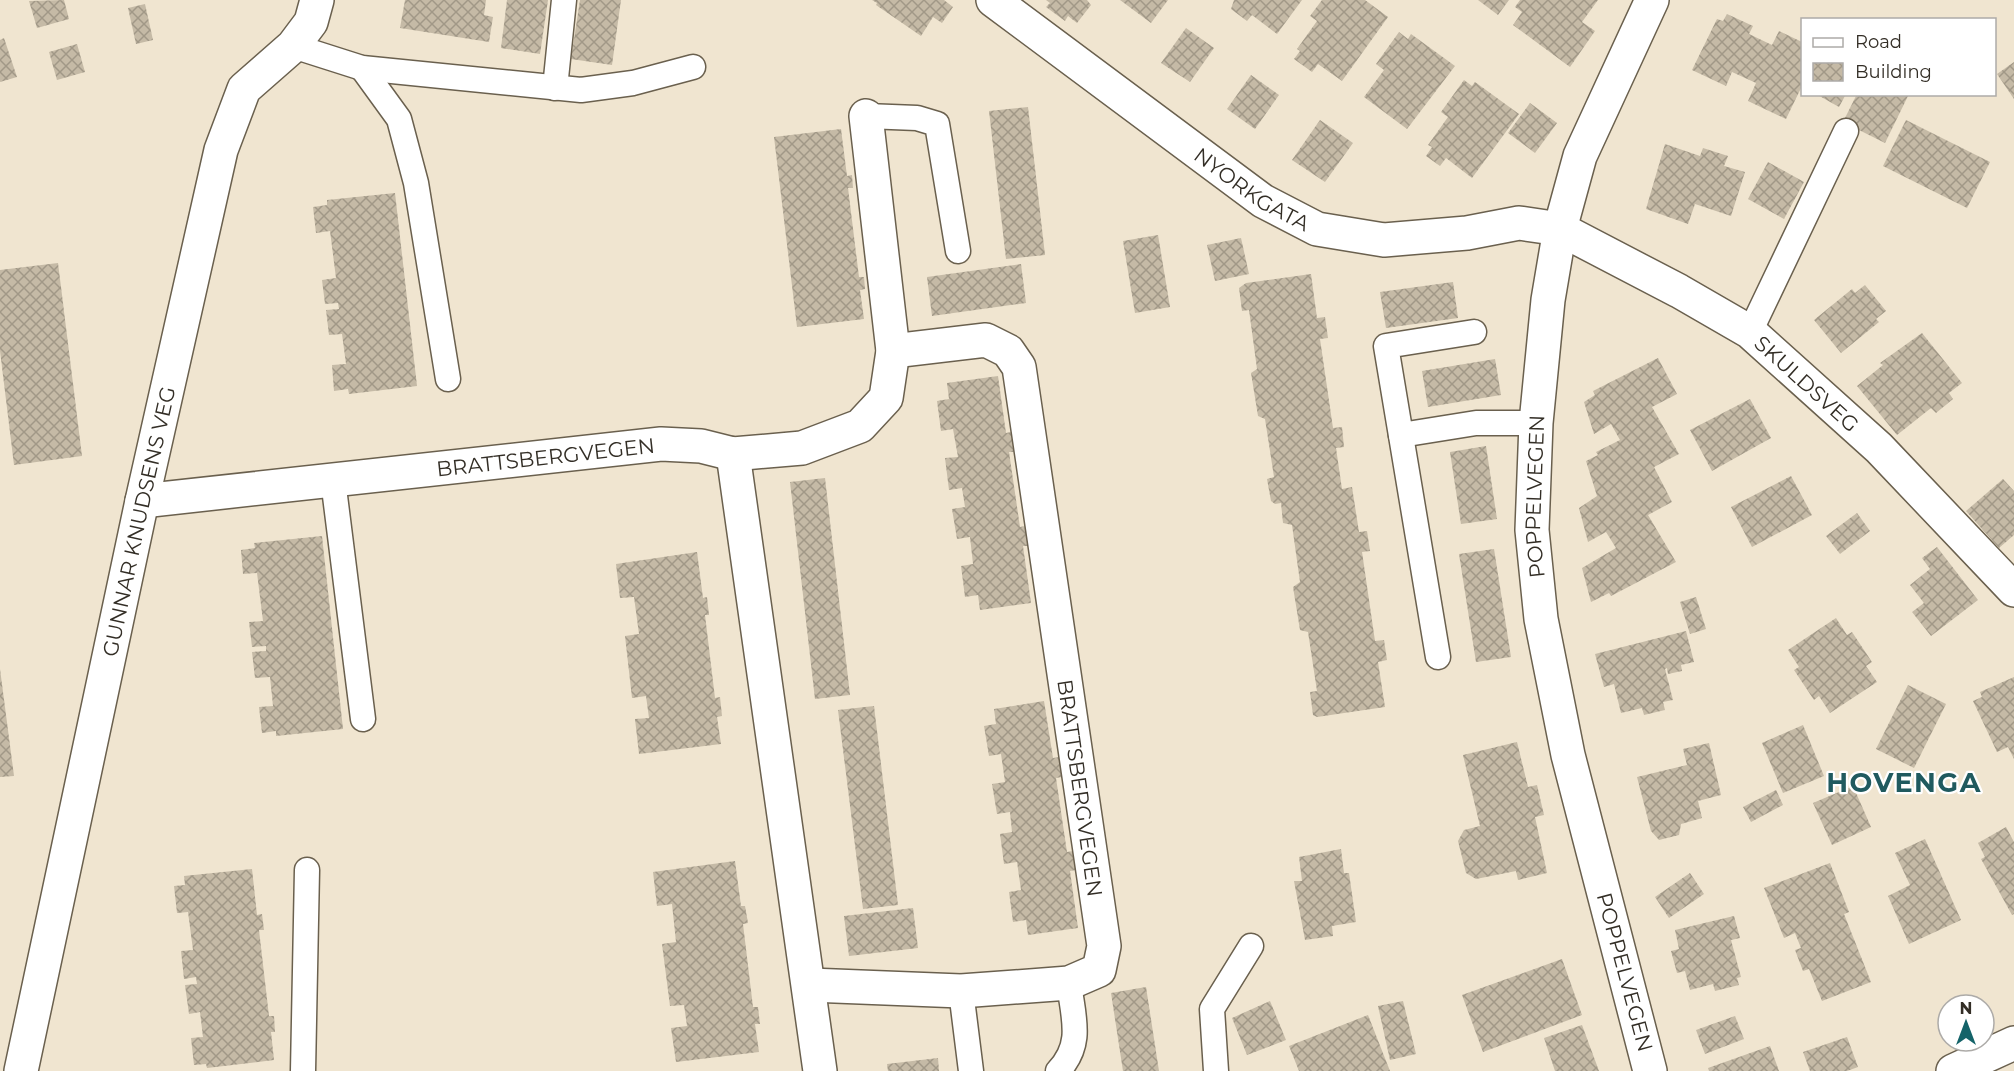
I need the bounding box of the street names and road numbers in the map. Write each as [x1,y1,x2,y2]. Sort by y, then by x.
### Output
street label: NYORKGATA [1190,142,1315,236]
street label: SKULDSVEG [1750,330,1864,437]
street label: GUNNAR KNUDSENS VEG [97,384,180,659]
street label: POPPELVEGEN [1519,414,1549,579]
street label: BRATTSBERGVEGEN [435,432,656,481]
street label: BRATTSBERGVEGEN [1052,678,1108,898]
street label: POPPELVEGEN [1592,890,1658,1054]

